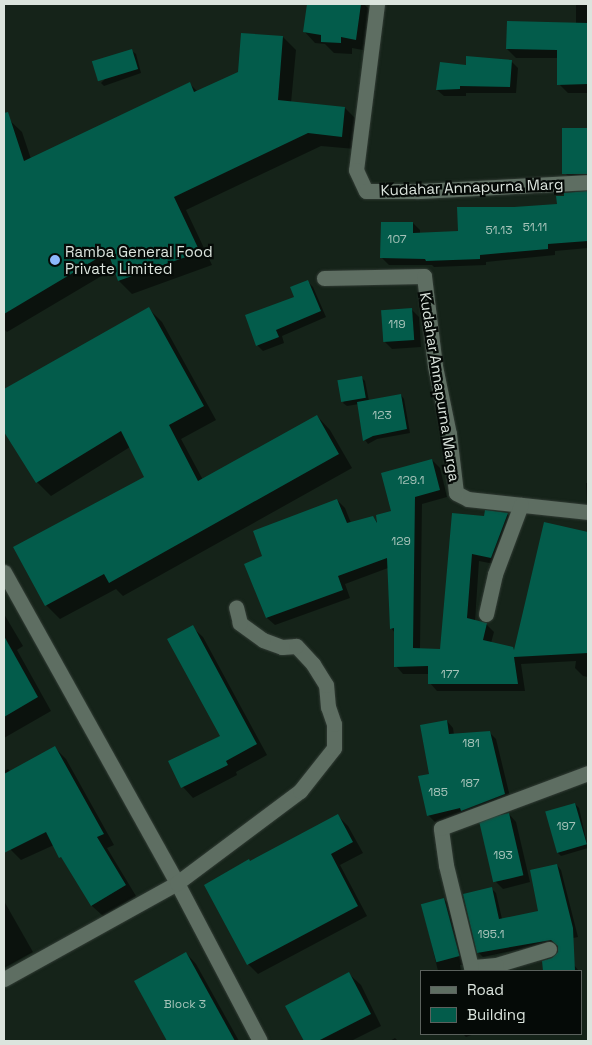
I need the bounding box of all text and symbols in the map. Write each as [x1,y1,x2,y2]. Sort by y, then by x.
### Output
street label: Kudahar Annapurna Marg [380,175,564,199]
house number: 51.11 [523,221,547,235]
house number: 51.13 [486,224,512,238]
house number: 107 [387,233,407,247]
place label: Ramba General Food Private Limited [65,242,213,277]
marker: Ramba General Food Private Limited [49,254,61,266]
street label: Kudahar Annapurna Marga [416,291,464,483]
house number: 119 [388,318,406,332]
house number: 123 [372,409,392,423]
house number: 129.1 [397,474,425,488]
house number: 129 [391,535,411,549]
house number: 177 [441,668,459,682]
house number: 181 [462,737,480,751]
house number: 187 [460,777,480,791]
house number: 185 [428,786,448,800]
house number: 197 [557,820,575,834]
house number: 193 [493,849,513,863]
house number: 195.1 [477,928,505,942]
legend [420,970,582,1035]
text: Road [467,980,504,999]
house number: Block 3 [164,998,206,1012]
text: Building [467,1005,526,1024]

